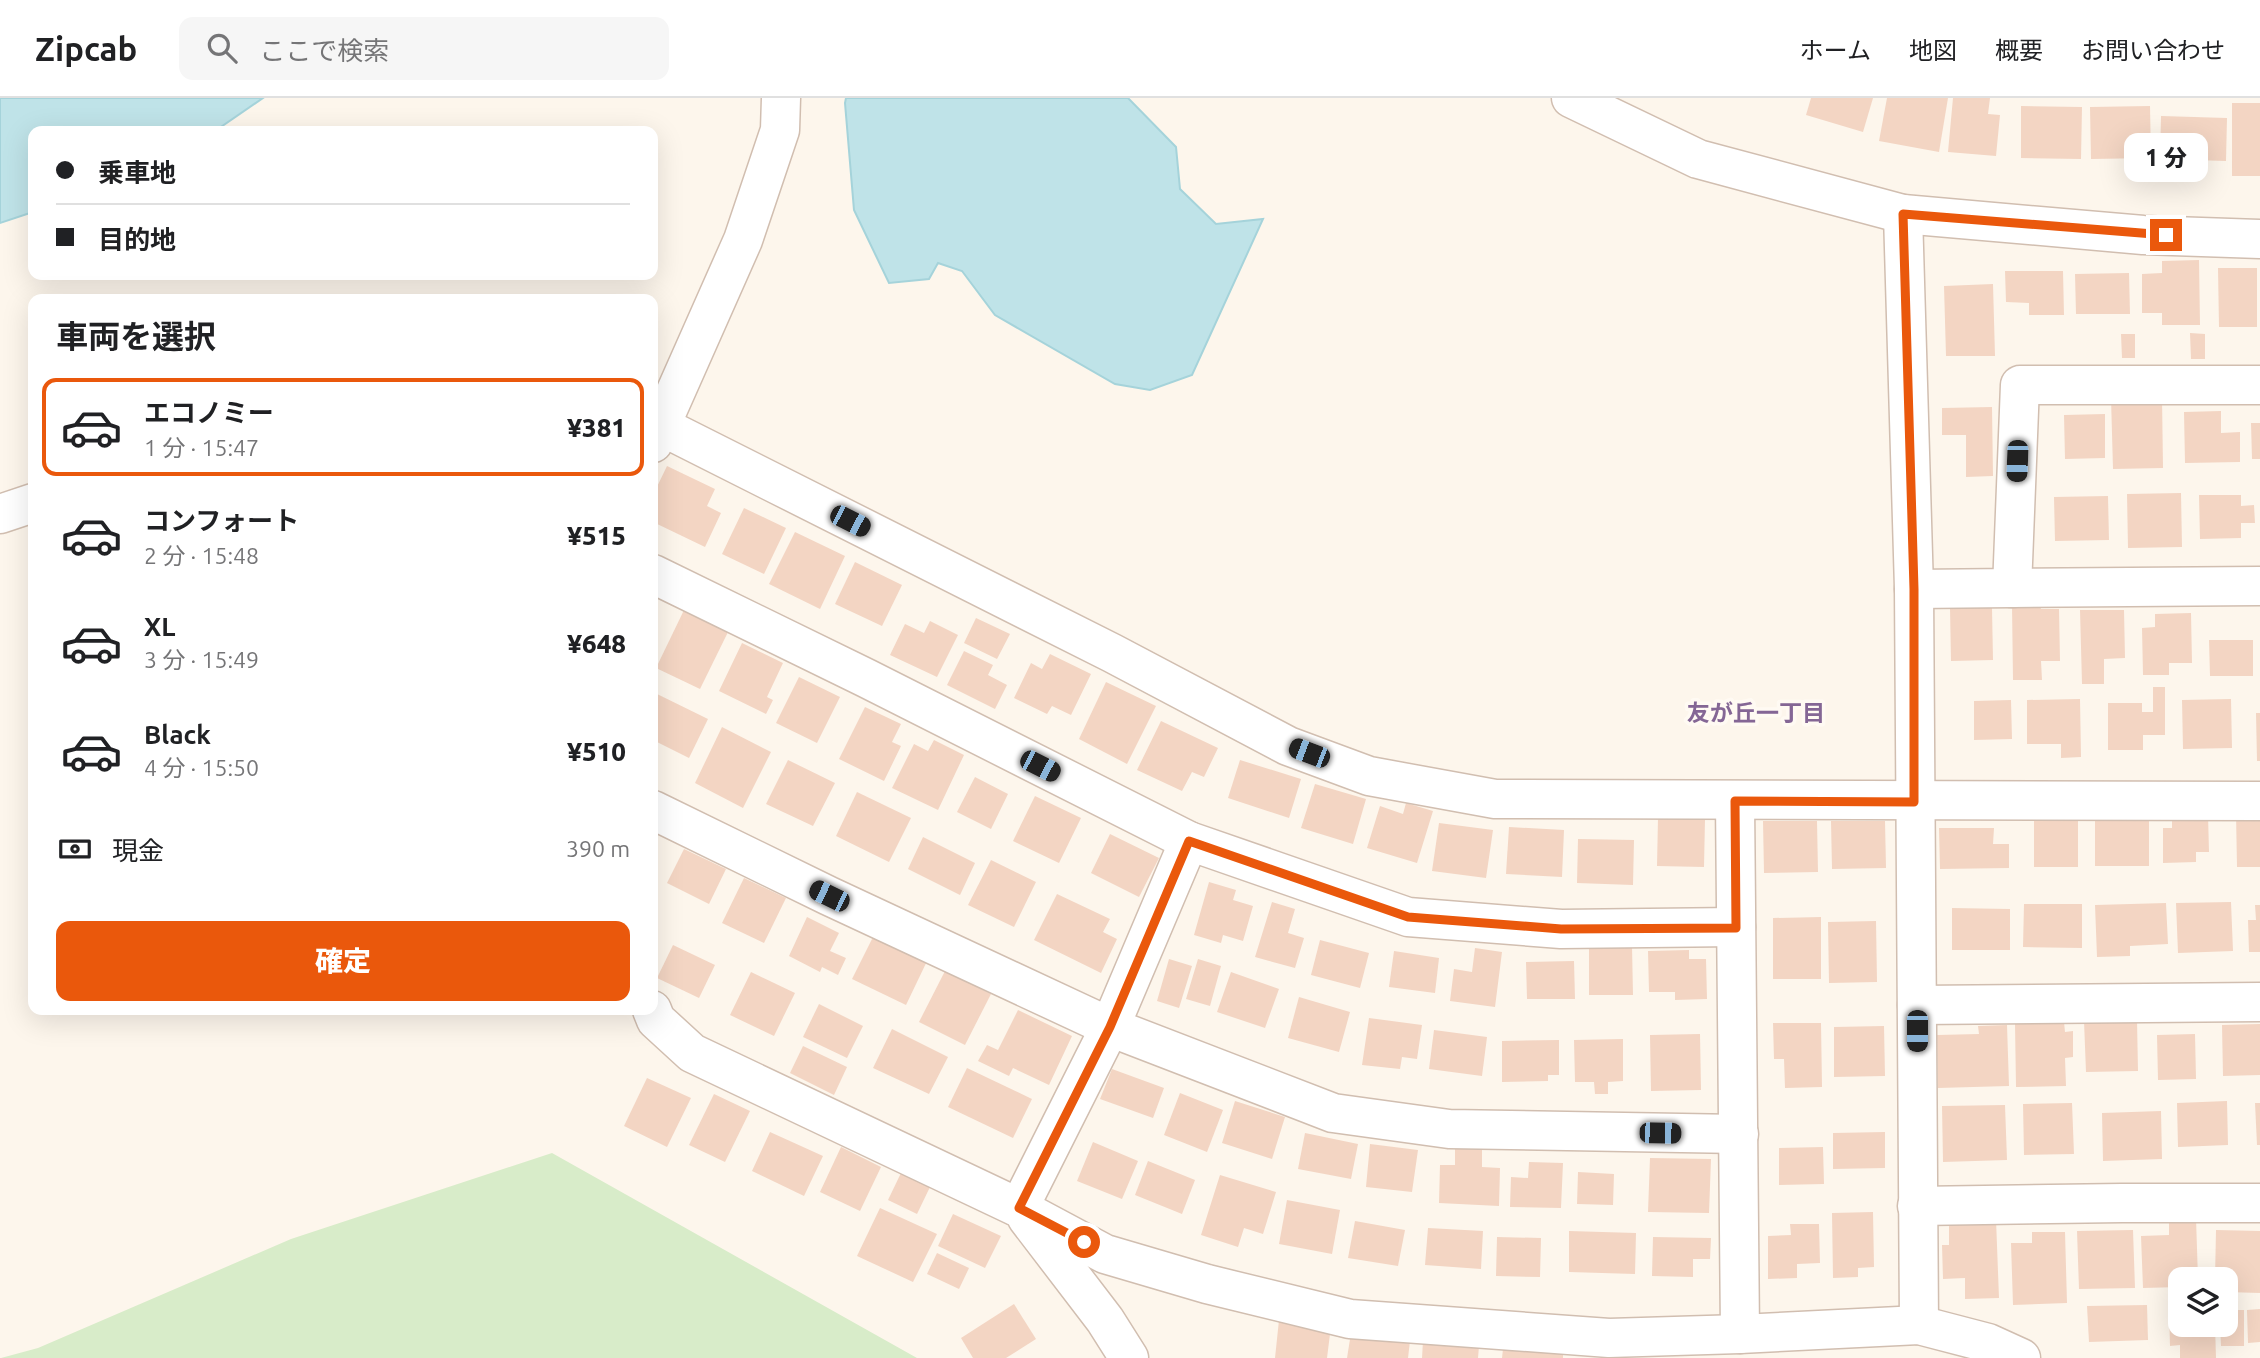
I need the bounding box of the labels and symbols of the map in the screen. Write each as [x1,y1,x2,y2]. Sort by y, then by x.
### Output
callout: 1 分 [2124,134,2208,183]
route end [2150,219,2182,251]
car [2006,440,2029,482]
car [827,502,874,540]
district label: 友が丘一丁目 [1687,700,1825,725]
car [1286,736,1333,770]
car [1017,747,1064,785]
car [806,877,853,915]
car [1907,1010,1928,1052]
car [1639,1122,1682,1144]
route start [1068,1226,1100,1258]

